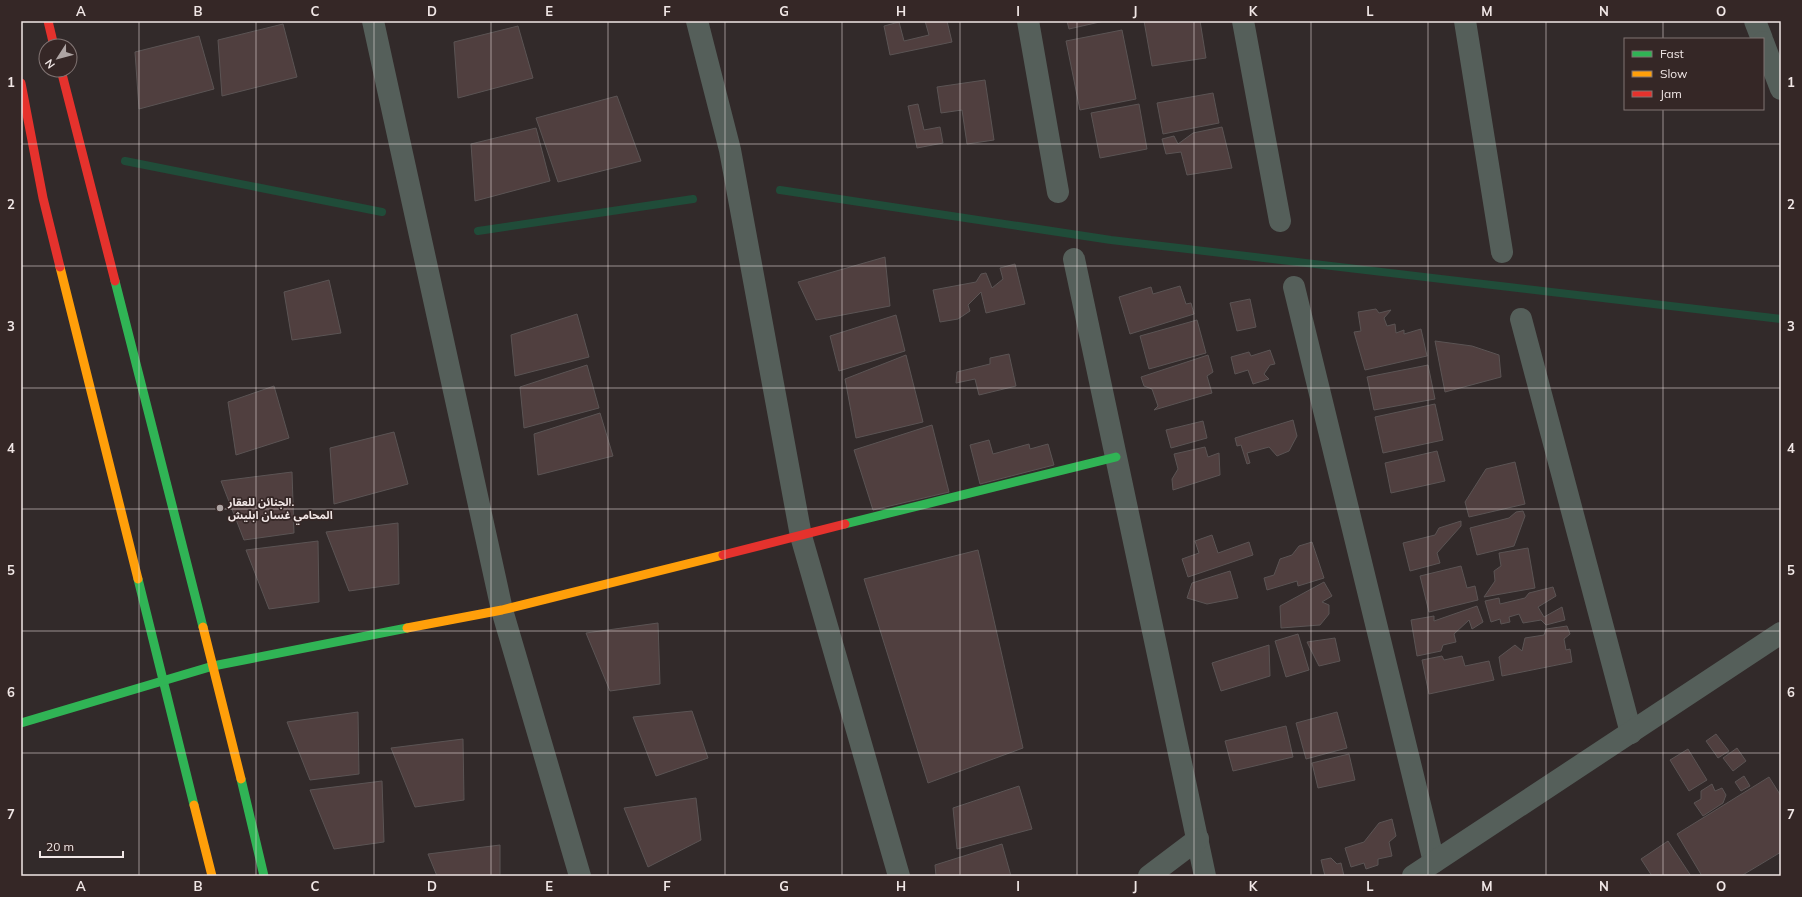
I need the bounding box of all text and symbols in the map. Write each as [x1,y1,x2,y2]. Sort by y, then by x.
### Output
text: A [76,3,86,19]
text: B [194,3,203,19]
text: C [311,3,320,19]
text: D [427,3,437,19]
text: E [545,3,553,19]
text: F [663,3,671,19]
text: G [779,3,789,19]
text: H [896,3,906,19]
text: I [1016,3,1020,19]
text: J [1133,3,1137,19]
text: K [1249,3,1259,19]
text: L [1366,3,1374,19]
text: M [1481,3,1493,19]
text: N [1599,3,1609,19]
text: O [1716,3,1726,19]
north arrow [38,38,78,78]
legend [1624,38,1764,110]
text: Fast [1660,46,1684,61]
text: N [42,56,58,71]
text: Slow [1660,66,1688,81]
text: 1 [7,74,15,90]
text: 1 [1787,74,1795,90]
text: Jam [1660,86,1682,101]
text: 2 [7,196,15,212]
text: 2 [1787,196,1795,212]
text: 3 [7,318,15,334]
text: 3 [1787,318,1795,334]
text: 4 [7,440,15,456]
text: 4 [1787,440,1795,456]
place label: الجنائن للعقار. المحامي غسان ابليش [227,495,333,525]
marker: الجنائن للعقار. المحامي غسان ابليش [215,503,225,513]
text: 5 [7,562,15,578]
text: 5 [1787,562,1795,578]
text: 6 [7,684,15,700]
text: 6 [1787,684,1795,700]
text: 7 [7,806,15,822]
text: 7 [1787,806,1795,822]
scale bar [40,833,123,859]
text: 20 m [46,839,74,854]
text: A [76,878,86,894]
text: B [194,878,203,894]
text: C [311,878,320,894]
text: D [427,878,437,894]
text: E [545,878,553,894]
text: F [663,878,671,894]
text: G [779,878,789,894]
text: H [896,878,906,894]
text: I [1016,878,1020,894]
text: J [1133,878,1137,894]
text: K [1249,878,1259,894]
text: L [1366,878,1374,894]
text: M [1481,878,1493,894]
text: N [1599,878,1609,894]
text: O [1716,878,1726,894]

